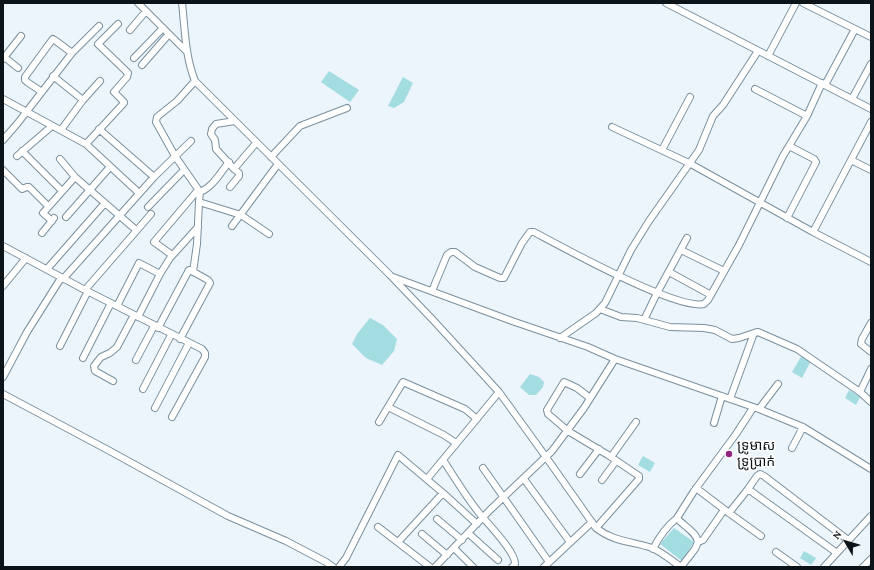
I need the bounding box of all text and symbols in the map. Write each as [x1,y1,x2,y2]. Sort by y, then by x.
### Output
place label: ទ្រូមាស ទ្រូប្រាក់ [737,438,775,470]
marker: ទ្រូមាស ទ្រូប្រាក់ [724,449,734,459]
north arrow [826,522,866,562]
text: N [830,528,844,541]

